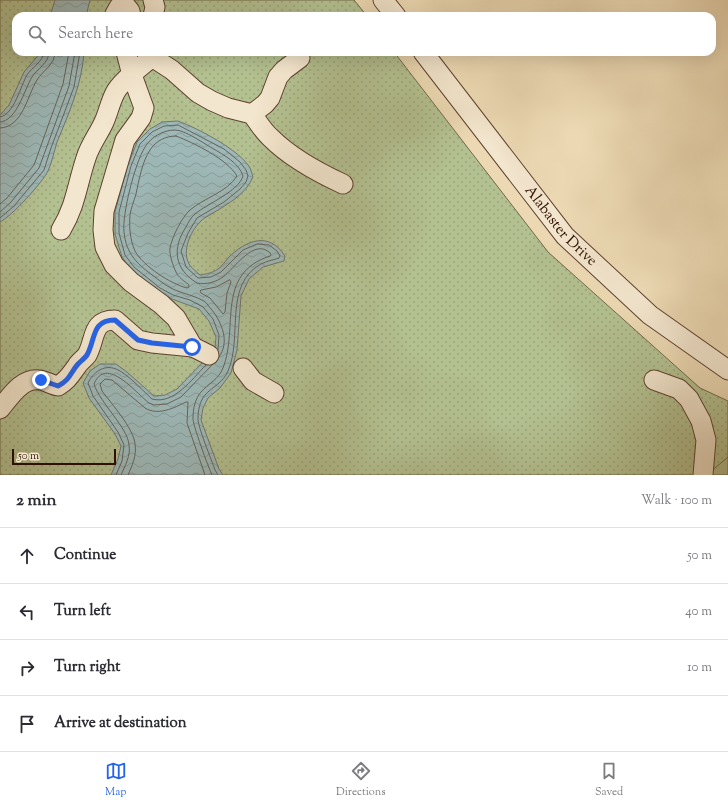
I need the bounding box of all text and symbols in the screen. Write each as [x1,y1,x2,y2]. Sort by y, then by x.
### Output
search box [12,12,716,56]
icon: search [26,23,48,45]
text: Search here [58,24,133,45]
street label: Alabaster Drive [519,181,602,271]
route start [183,338,201,356]
route end [32,371,50,389]
scale bar [12,447,116,466]
text: 50 m [18,448,39,464]
text: 2 min [16,489,57,513]
text: Walk · 100 m [641,492,712,510]
icon: ahead [16,545,38,567]
text: Continue [54,545,116,566]
text: 50 m [687,547,712,565]
icon: left [16,601,38,623]
text: Turn left [54,601,111,622]
text: 40 m [685,603,712,621]
icon: right [16,657,38,679]
text: Turn right [54,657,120,678]
text: 10 m [687,659,712,677]
icon: arrive [16,713,38,735]
text: Arrive at destination [54,713,187,734]
tab: Map [105,760,127,800]
tab: Directions [336,760,386,800]
tab: Saved [595,760,623,800]

